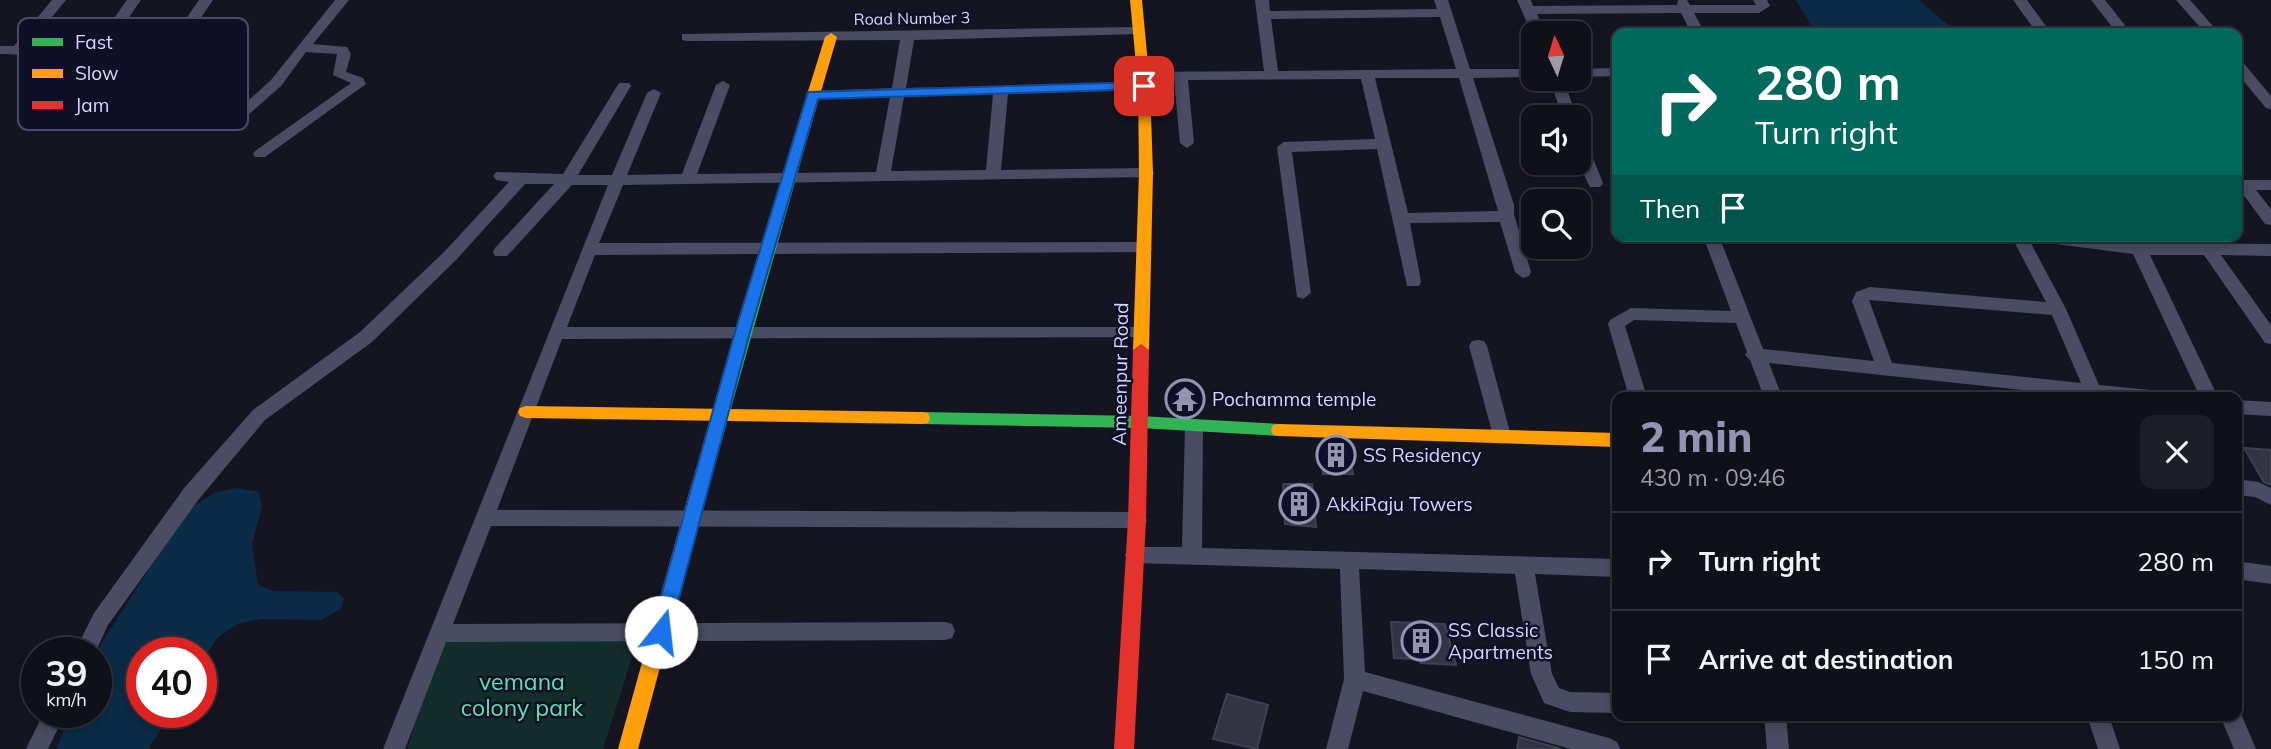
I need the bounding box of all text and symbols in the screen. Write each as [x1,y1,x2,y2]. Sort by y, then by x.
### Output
street label: Road Number 3 [854,7,970,29]
legend [18,18,248,130]
north arrow [1521,21,1591,91]
map controls [1521,21,1591,259]
text: Fast [75,30,113,54]
text: 280 m [1755,51,1901,112]
pin [1114,56,1174,116]
icon: right [1640,56,1731,147]
text: Slow [75,61,119,85]
icon: arrive [1125,67,1163,105]
text: Jam [75,93,109,117]
button: sound [1521,105,1591,175]
text: Turn right [1755,112,1898,152]
button: search [1521,189,1591,259]
icon: arrive [1714,189,1752,227]
text: Then [1640,192,1700,225]
street label: Ameenpur Road [1107,302,1133,446]
temple icon: Pochamma temple [1164,378,1206,420]
place label: Pochamma temple [1212,387,1376,411]
text: 2 min [1640,410,1753,463]
button: close [2140,415,2214,489]
building icon: SS Residency [1315,434,1357,476]
place label: SS Residency [1363,443,1481,467]
text: 430 m · 09:46 [1640,463,1785,492]
building icon: AkkiRaju Towers [1278,483,1320,525]
place label: AkkiRaju Towers [1326,492,1473,516]
icon: right [1640,542,1678,580]
text: Turn right [1699,545,1820,578]
text: 280 m [2138,545,2214,578]
position arrow [624,595,698,669]
place label: SS Classic Apartments [1448,618,1553,664]
building icon: SS Classic Apartments [1400,620,1442,662]
speed limit sign: 40 [126,637,217,728]
icon: arrive [1640,640,1678,678]
text: Arrive at destination [1699,643,1954,676]
text: 150 m [2138,643,2214,676]
text: 39 [45,651,88,695]
park label: vemana colony park [461,667,584,722]
text: km/h [46,688,87,711]

